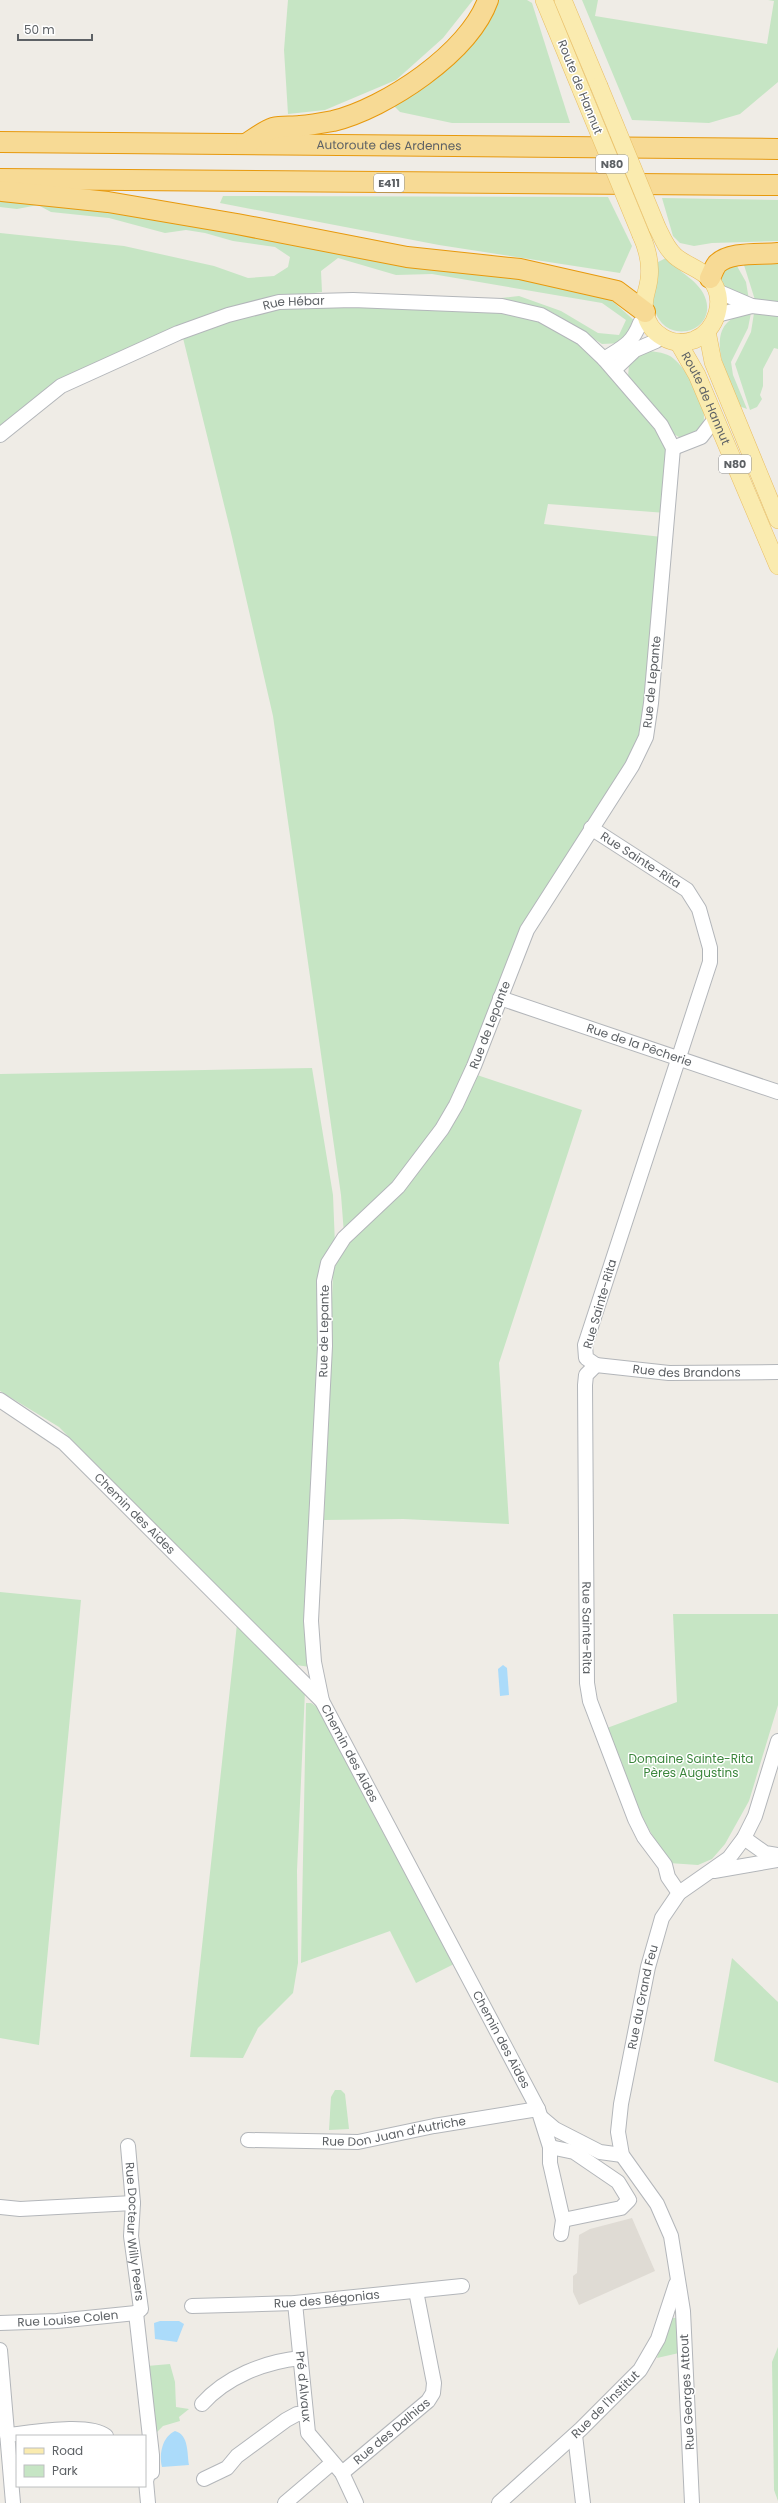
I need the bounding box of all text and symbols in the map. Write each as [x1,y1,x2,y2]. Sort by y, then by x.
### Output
scale bar [18,16,92,42]
text: 50 m [24,21,55,38]
street label: Route de Hannut [554,37,607,136]
street label: Autoroute des Ardennes [316,136,462,154]
road number: N80 [596,155,628,173]
road number: E411 [374,174,404,192]
street label: Rue Hébar [261,292,325,314]
street label: Route de Hannut [677,349,735,447]
road number: N80 [719,455,751,473]
street label: Rue de Lepante [638,635,665,729]
street label: Rue Sainte-Rita [597,827,684,892]
street label: Rue de Lepante [465,978,514,1071]
street label: Rue de la Pêcherie [584,1019,694,1070]
street label: Rue Sainte-Rita [579,1257,620,1351]
street label: Rue de Lepante [314,1284,333,1377]
street label: Rue des Brandons [632,1360,741,1381]
street label: Chemin des Aides [91,1469,179,1558]
street label: Rue Sainte-Rita [578,1581,596,1674]
street label: Chemin des Aides [317,1701,383,1805]
park label: Domaine Sainte-Rita Pères Augustins [629,1750,753,1781]
street label: Rue du Grand Feu [623,1942,662,2051]
street label: Chemin des Aides [469,1987,535,2091]
street label: Rue Don Juan d'Autriche [322,2112,467,2150]
street label: Rue Docteur Willy Peers [121,2161,149,2302]
street label: Rue des Bégonias [274,2285,381,2312]
street label: Rue Louise Colen [17,2306,119,2330]
street label: Rue Georges Attout [675,2334,698,2450]
street label: Pré d'Alvaux [292,2350,316,2423]
street label: Rue de l'Institut [567,2366,643,2442]
street label: Rue des Dalhias [350,2394,434,2468]
legend [16,2435,146,2487]
text: Road [52,2442,83,2459]
text: Park [52,2462,79,2479]

